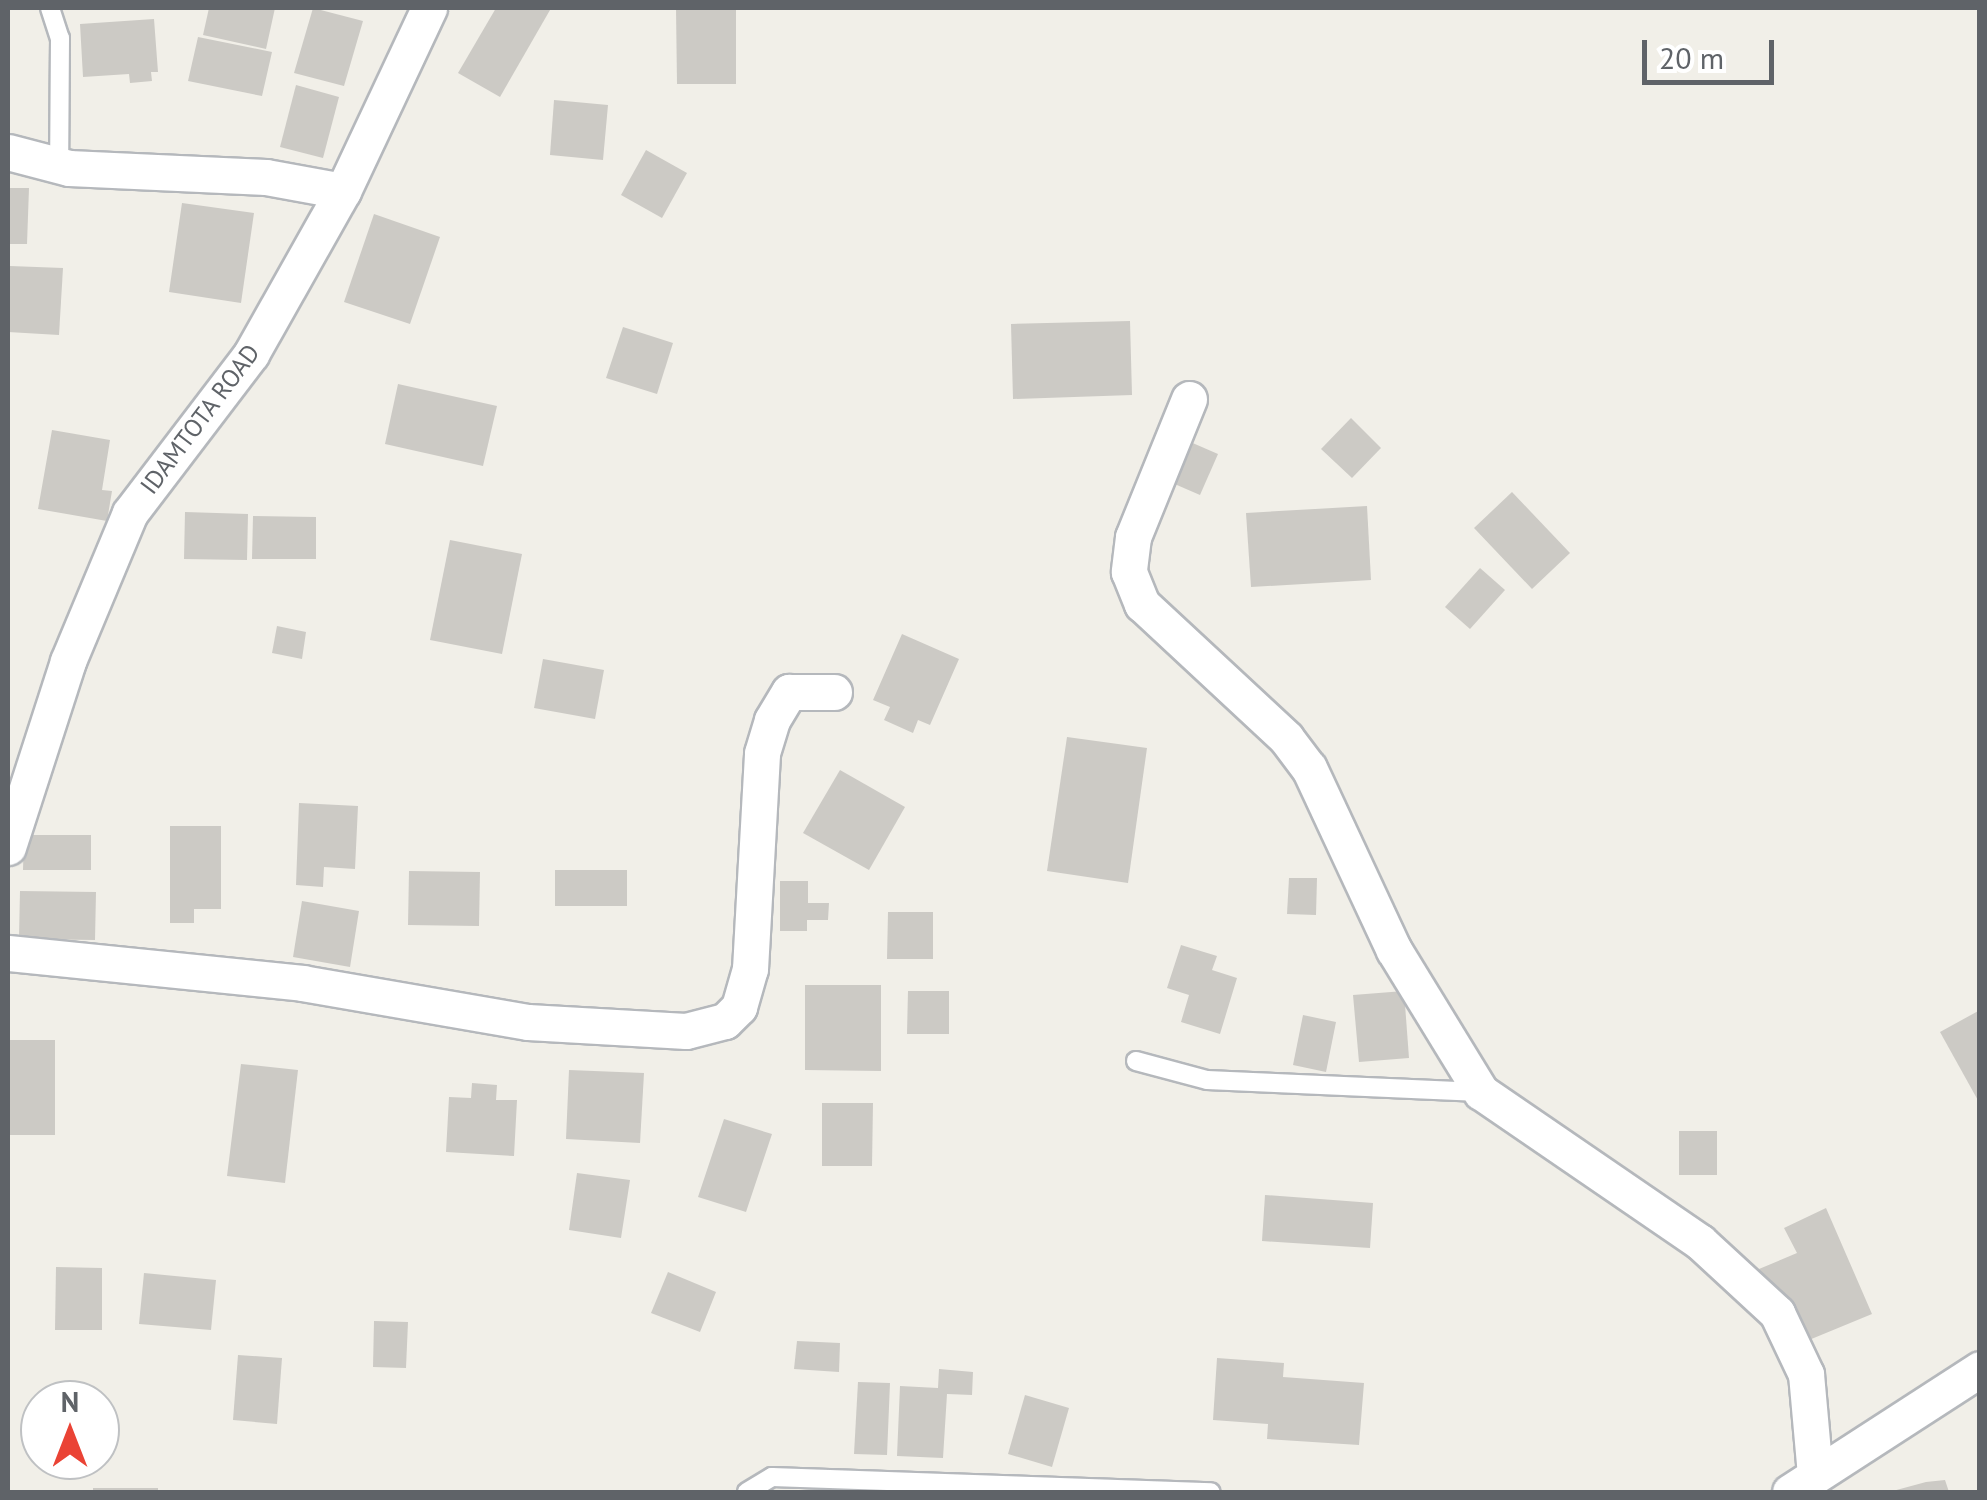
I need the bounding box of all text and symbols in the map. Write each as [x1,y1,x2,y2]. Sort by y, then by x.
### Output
scale bar [1647,20,1780,82]
text: 20 m [1659,38,1724,77]
street label: IDAMTOTA ROAD [134,338,266,500]
north arrow [20,1380,120,1480]
text: N [61,1383,79,1420]

